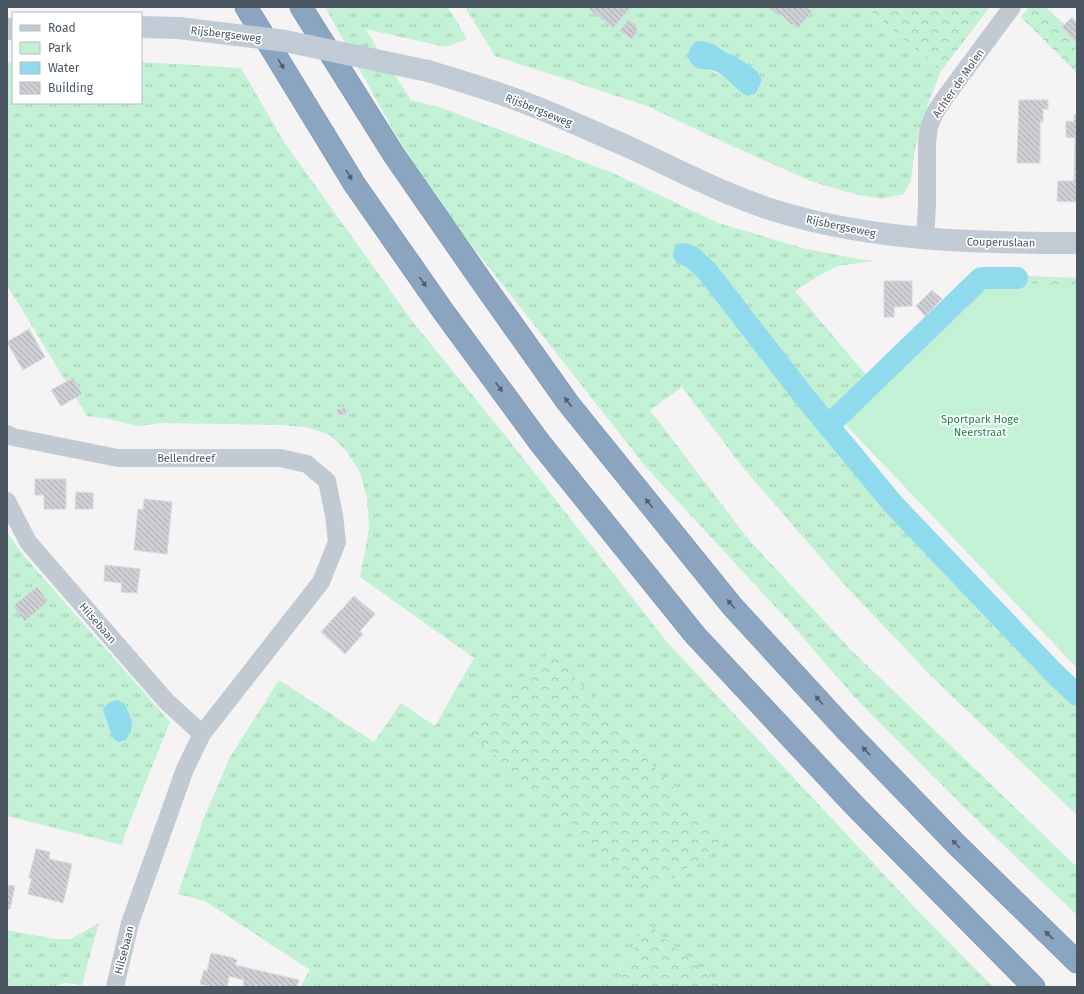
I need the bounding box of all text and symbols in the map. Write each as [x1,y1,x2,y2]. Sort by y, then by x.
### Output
legend [12,12,142,104]
text: Road [48,21,76,35]
street label: Rijsbergseweg [190,24,262,45]
text: Park [48,41,72,55]
street label: Achter de Molen [930,46,987,120]
one-way arrow [277,59,285,69]
text: Water [48,61,80,75]
text: Building [48,81,94,95]
street label: Rijsbergseweg [503,91,574,130]
one-way arrow [345,170,353,180]
street label: Rijsbergseweg [805,213,877,240]
street label: Couperuslaan [967,235,1035,250]
one-way arrow [419,276,427,287]
one-way arrow [495,382,503,392]
one-way arrow [564,397,572,408]
park label: Sportpark Hoge Neerstraat [941,413,1019,439]
street label: Bellendreef [157,452,216,465]
one-way arrow [645,498,654,509]
one-way arrow [727,599,736,610]
street label: Hilsebaan [76,600,119,646]
one-way arrow [815,696,824,705]
one-way arrow [862,746,871,755]
one-way arrow [951,839,961,849]
street label: Hilsebaan [112,924,137,976]
one-way arrow [1044,930,1054,940]

